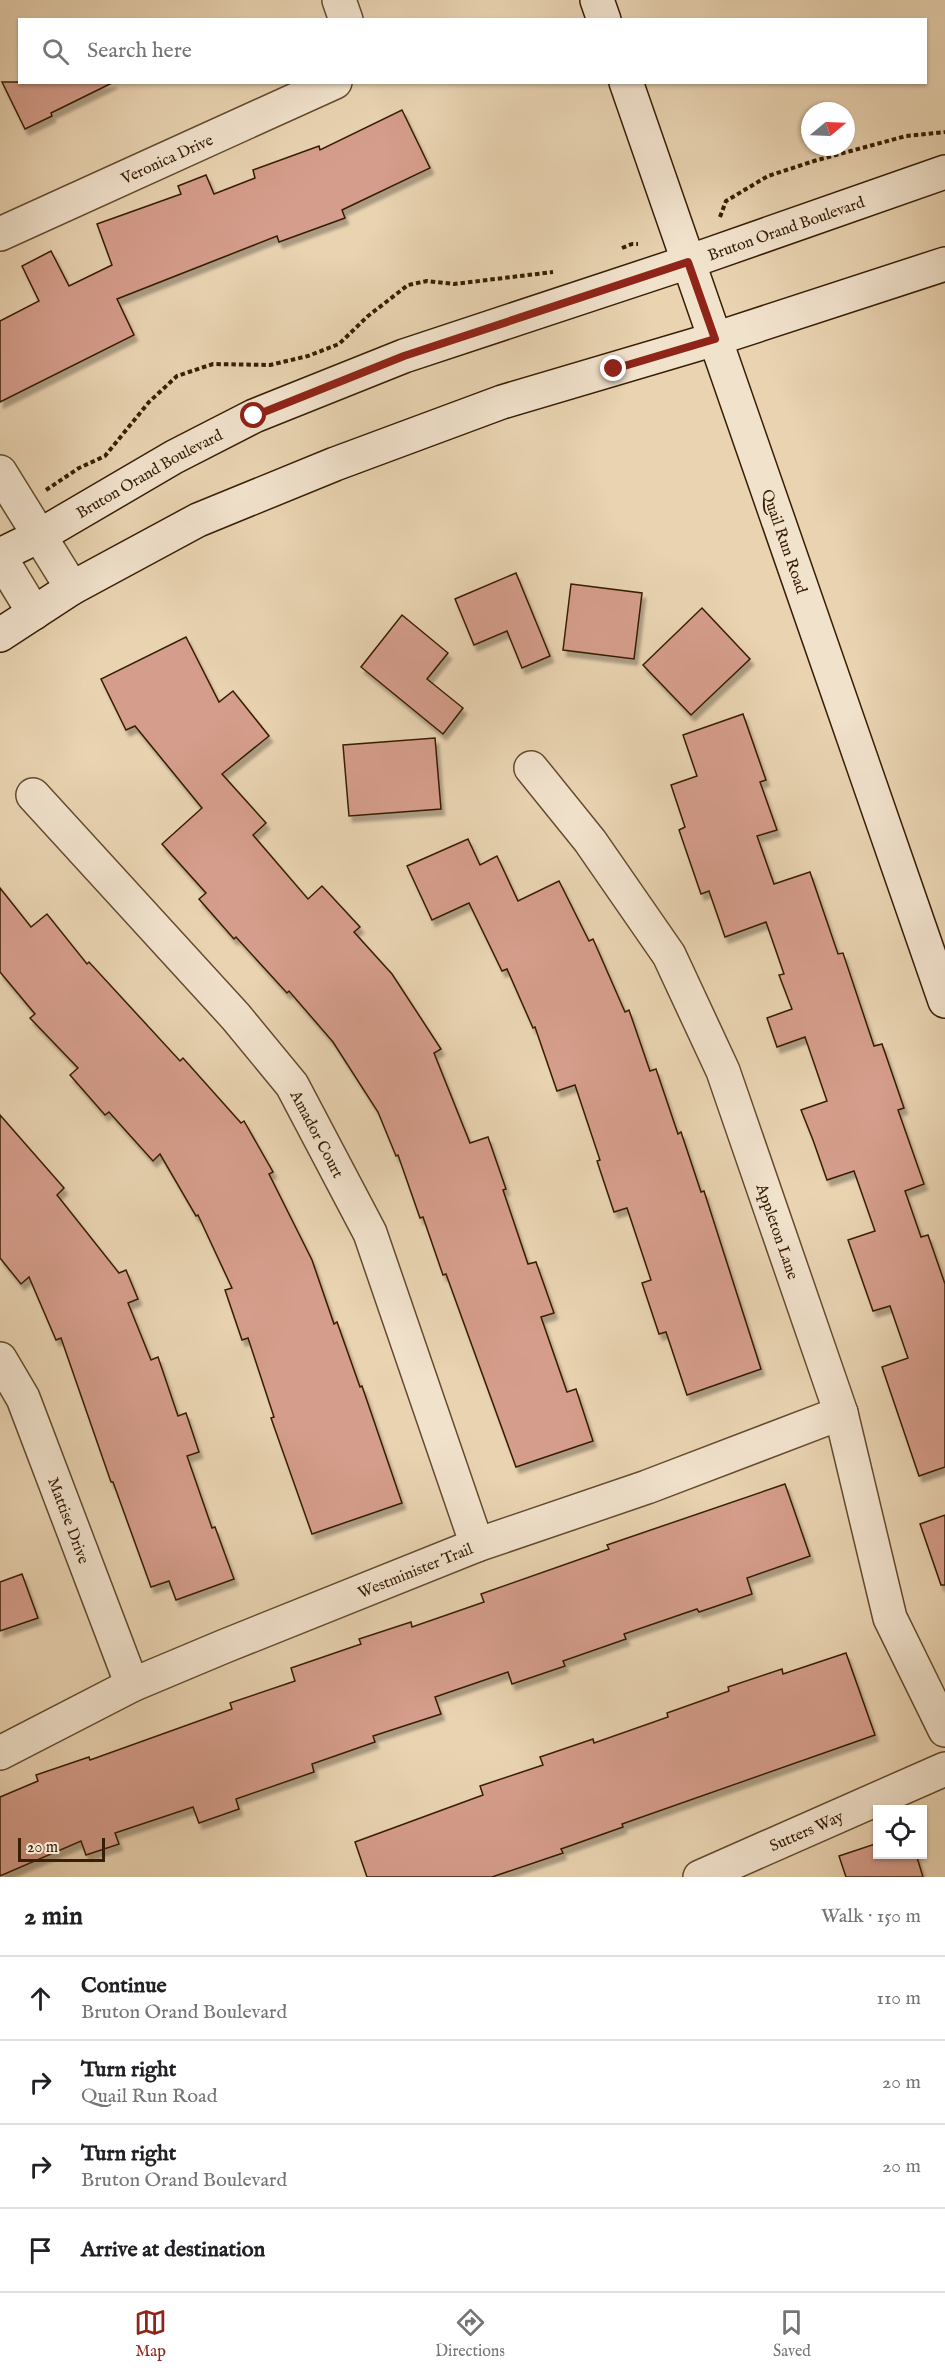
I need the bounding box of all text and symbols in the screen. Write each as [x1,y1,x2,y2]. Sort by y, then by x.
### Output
search box [18,18,927,84]
icon: search [39,35,72,68]
text: Search here [87,37,192,65]
north arrow [801,102,855,156]
street label: Veronica Drive [117,131,217,190]
street label: Bruton Orand Boulevard [705,193,868,266]
route end [600,355,626,381]
route start [240,402,266,428]
street label: Bruton Orand Boulevard [73,426,227,524]
street label: Quail Run Road [756,487,811,597]
street label: Amador Court [284,1087,347,1182]
street label: Appleton Lane [750,1180,802,1282]
street label: Mattise Drive [42,1475,93,1567]
street label: Westminister Trail [355,1539,477,1604]
map controls [873,1805,927,1859]
button: locate [873,1805,927,1859]
street label: Sutters Way [767,1807,847,1857]
scale bar [18,1835,105,1862]
text: 20 m [27,1838,58,1858]
text: 2 min [24,1900,83,1933]
text: Walk · 150 m [821,1904,921,1929]
text: Continue [81,1972,167,2000]
icon: ahead [24,1982,57,2015]
text: 110 m [877,1986,921,2011]
text: Bruton Orand Boulevard [81,2000,287,2025]
text: Turn right [81,2056,176,2084]
icon: right [24,2066,57,2099]
text: 20 m [882,2070,921,2095]
text: Quail Run Road [81,2084,217,2109]
text: Turn right [81,2140,176,2168]
icon: right [24,2150,57,2183]
text: 20 m [882,2154,921,2179]
text: Bruton Orand Boulevard [81,2168,287,2193]
icon: arrive [24,2234,57,2267]
text: Arrive at destination [81,2236,265,2264]
tab: Map [134,2306,167,2362]
tab: Directions [435,2306,505,2362]
tab: Saved [773,2306,811,2362]

